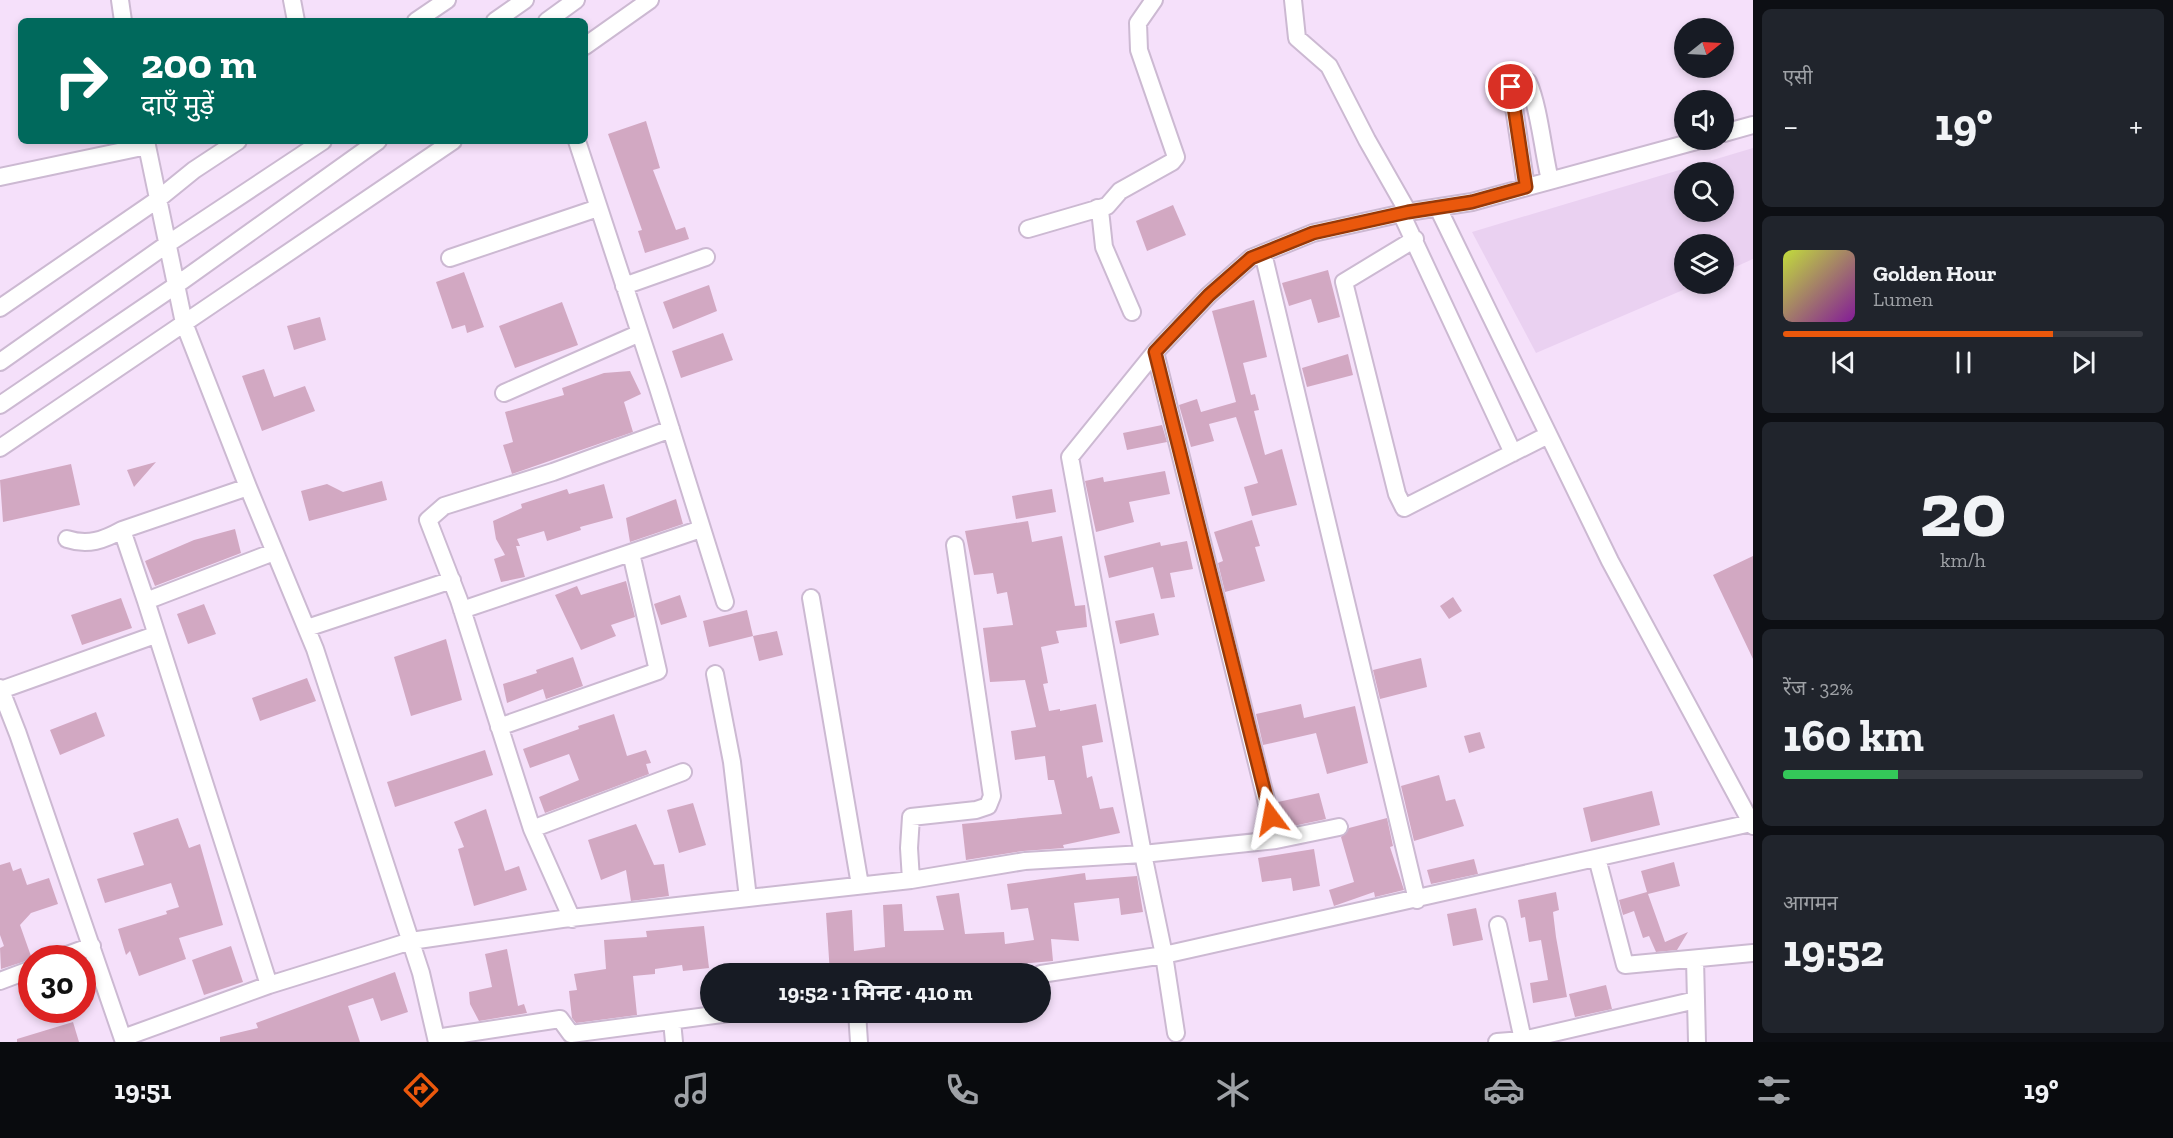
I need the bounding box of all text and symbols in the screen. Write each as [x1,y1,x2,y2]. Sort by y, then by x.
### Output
north arrow [1674,18,1734,78]
map controls [1674,18,1734,294]
text: 200 m [141,38,257,89]
icon: right [42,42,120,120]
pin [1485,61,1536,112]
text: एसी [1783,65,1813,89]
icon: arrive [1494,70,1527,103]
text: दाएँ मुड़ें [141,89,214,121]
button: sound [1674,90,1734,150]
text: 19° [1935,98,1993,152]
text: − [1783,106,1798,145]
text: + [2129,106,2143,145]
button: search [1674,162,1734,222]
button: layers [1674,234,1734,294]
text: Golden Hour [1873,260,1997,287]
text: Lumen [1873,287,1933,311]
icon: previous [1827,346,1860,379]
icon: pause [1947,346,1980,379]
icon: next [2067,346,2100,379]
text: 20 [1920,462,2006,556]
text: km/h [1940,548,1986,572]
text: रेंज · 32% [1783,676,1853,700]
text: 160 km [1783,709,1924,763]
position arrow [1239,785,1303,849]
text: आगमन [1783,891,1838,915]
text: 19:52 [1783,924,1884,978]
speed limit sign: 30 [18,945,96,1023]
text: 19:52 · 1 मिनट · 410 m [779,979,972,1006]
icon: directions [400,1069,442,1111]
icon: music [671,1069,713,1111]
icon: phone [941,1069,983,1111]
icon: climate [1212,1069,1254,1111]
icon: car [1483,1069,1525,1111]
icon: filters [1753,1069,1795,1111]
text: 19:51 [114,1074,171,1106]
text: 19° [2024,1074,2059,1106]

